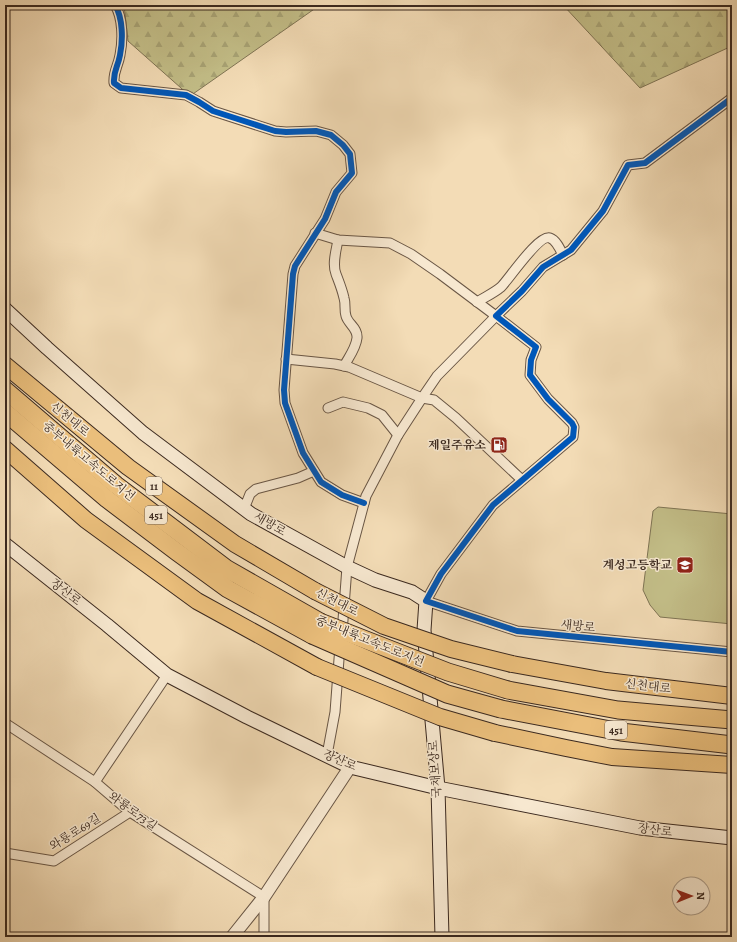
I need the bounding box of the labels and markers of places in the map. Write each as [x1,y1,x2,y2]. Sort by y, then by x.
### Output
fuel station icon: 제일주유소 [489,435,509,455]
place label: 제일주유소 [428,437,486,453]
school or university icon: 계성고등학교 [675,555,695,575]
place label: 계성고등학교 [602,557,672,573]

